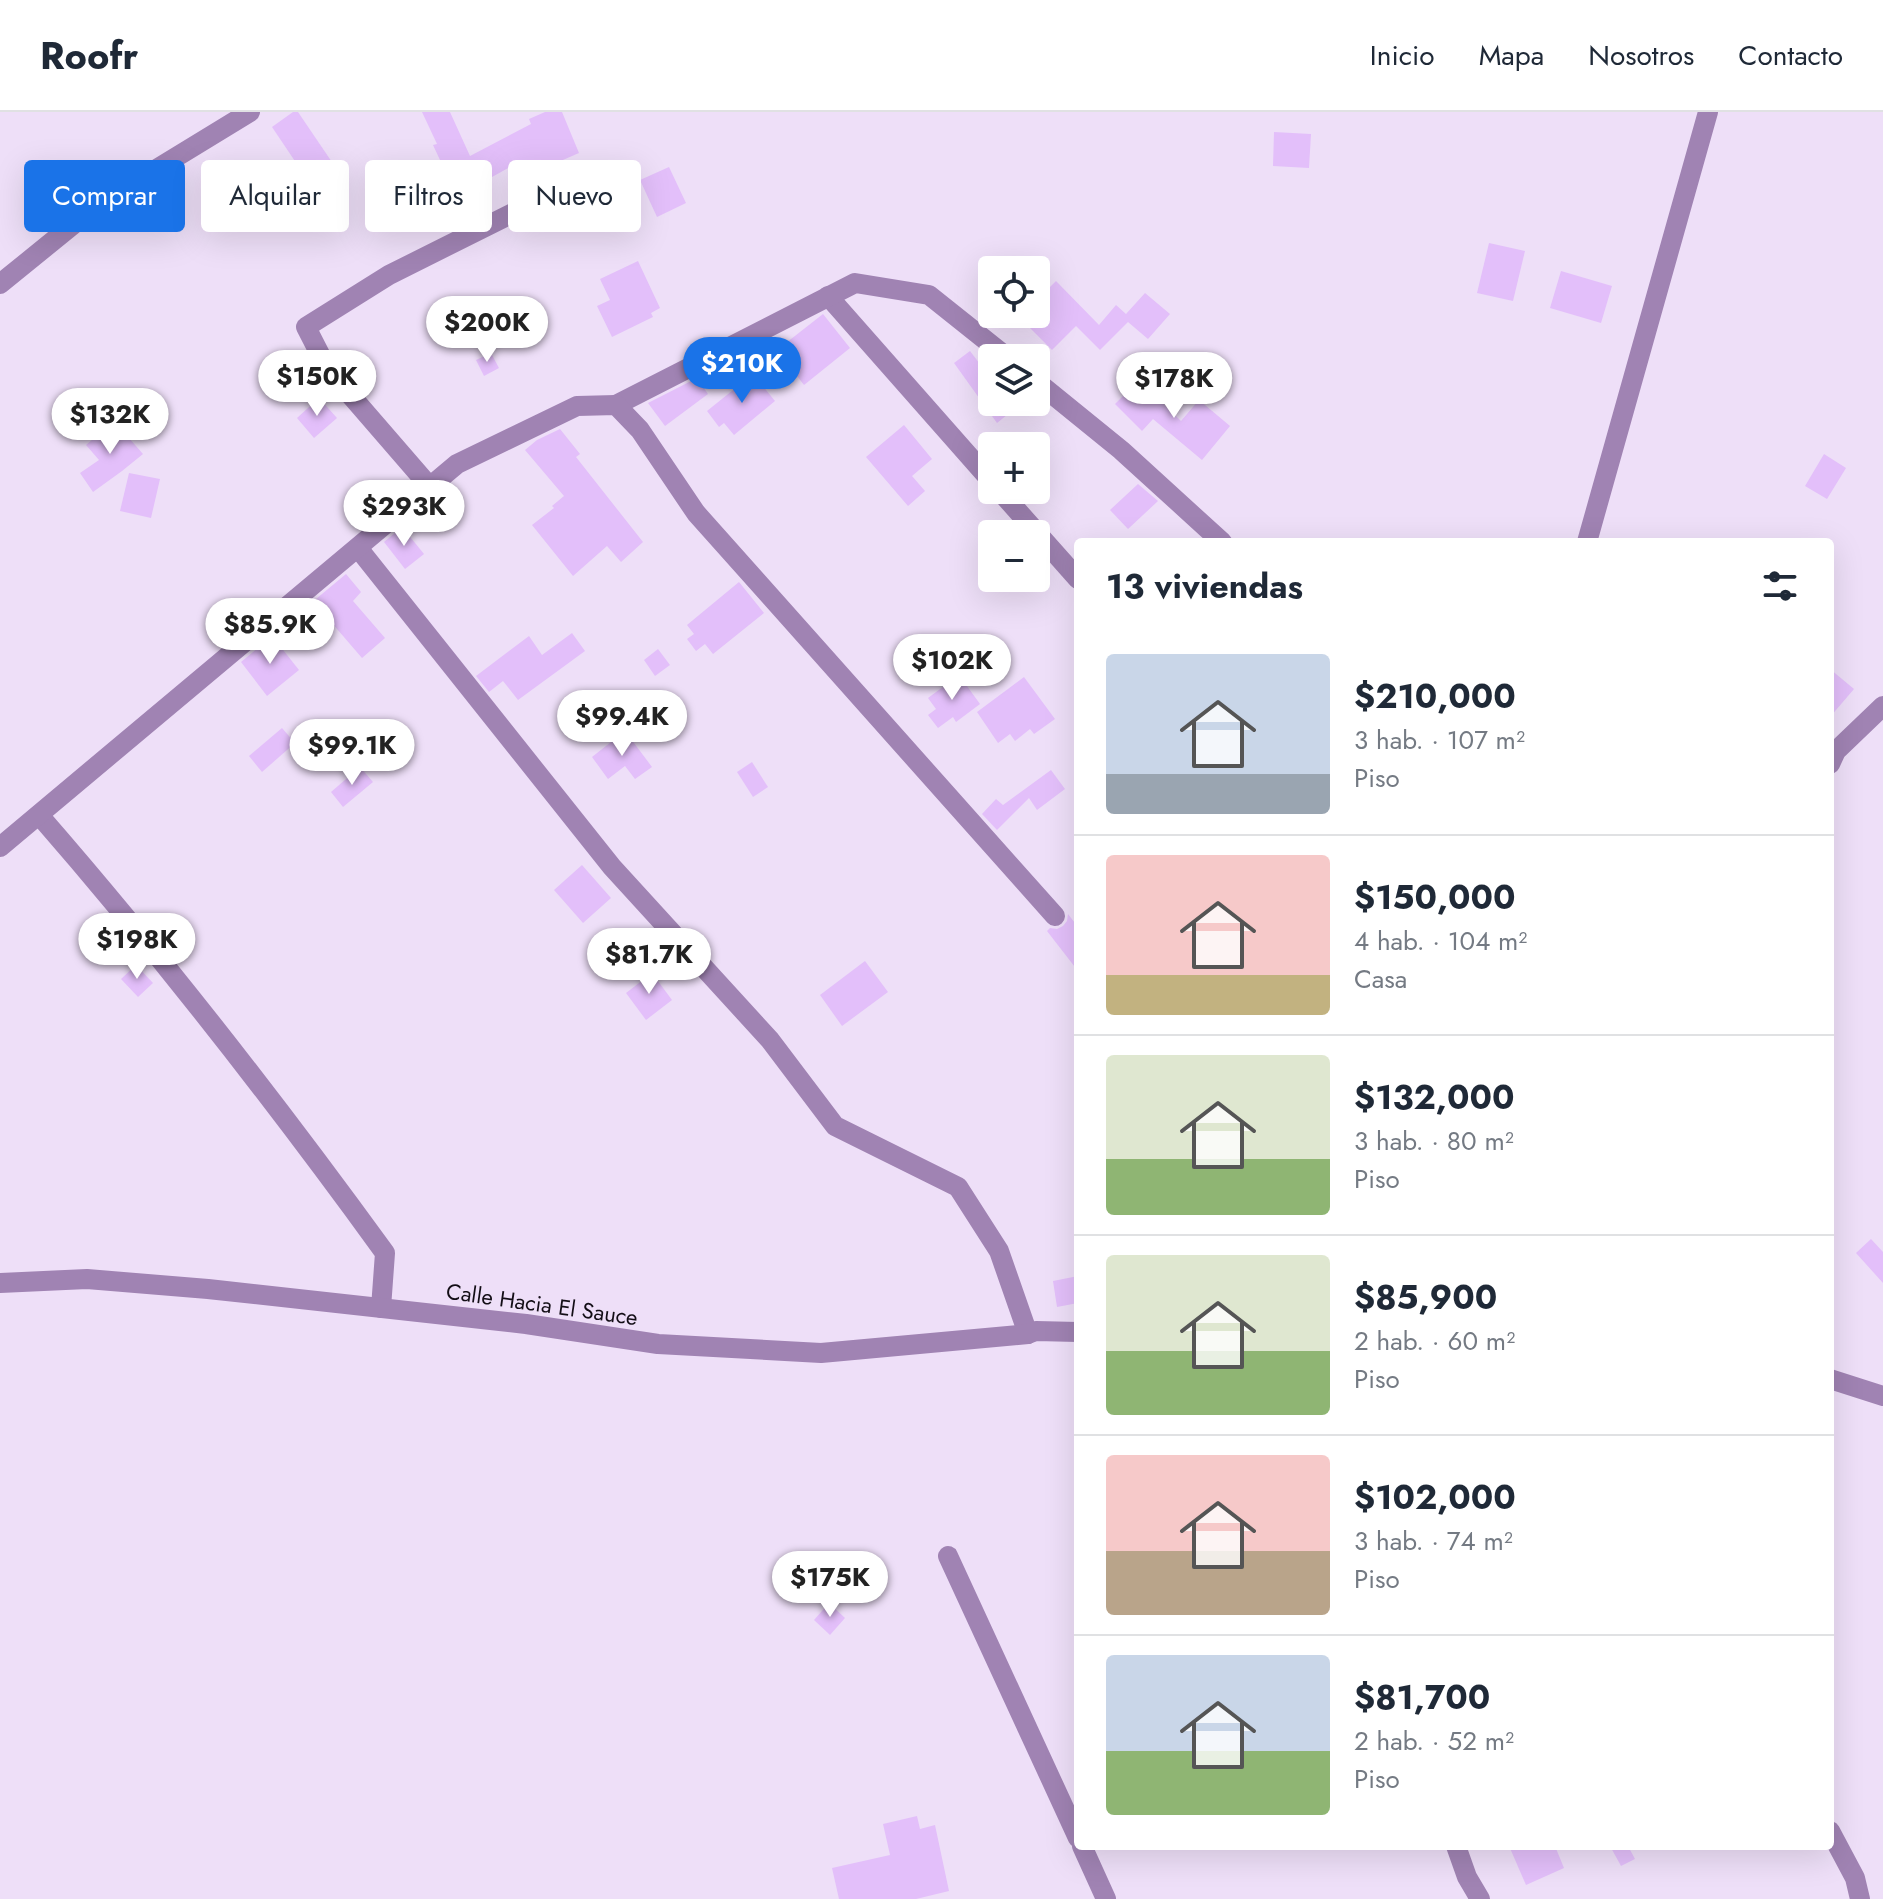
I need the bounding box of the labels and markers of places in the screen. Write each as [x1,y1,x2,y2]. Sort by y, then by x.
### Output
pin: $200K [431,296,543,364]
pin: $210K [686,337,798,405]
pin: $150K [261,350,373,418]
pin: $178K [1118,352,1230,420]
pin: $132K [54,388,166,456]
pin: $293K [348,480,460,548]
pin: $85.9K [205,598,335,666]
pin: $102K [896,634,1008,702]
pin: $99.4K [557,690,687,758]
pin: $99.1K [287,719,417,787]
pin: $198K [81,913,193,981]
pin: $81.7K [584,928,714,996]
pin: $175K [774,1551,886,1619]

